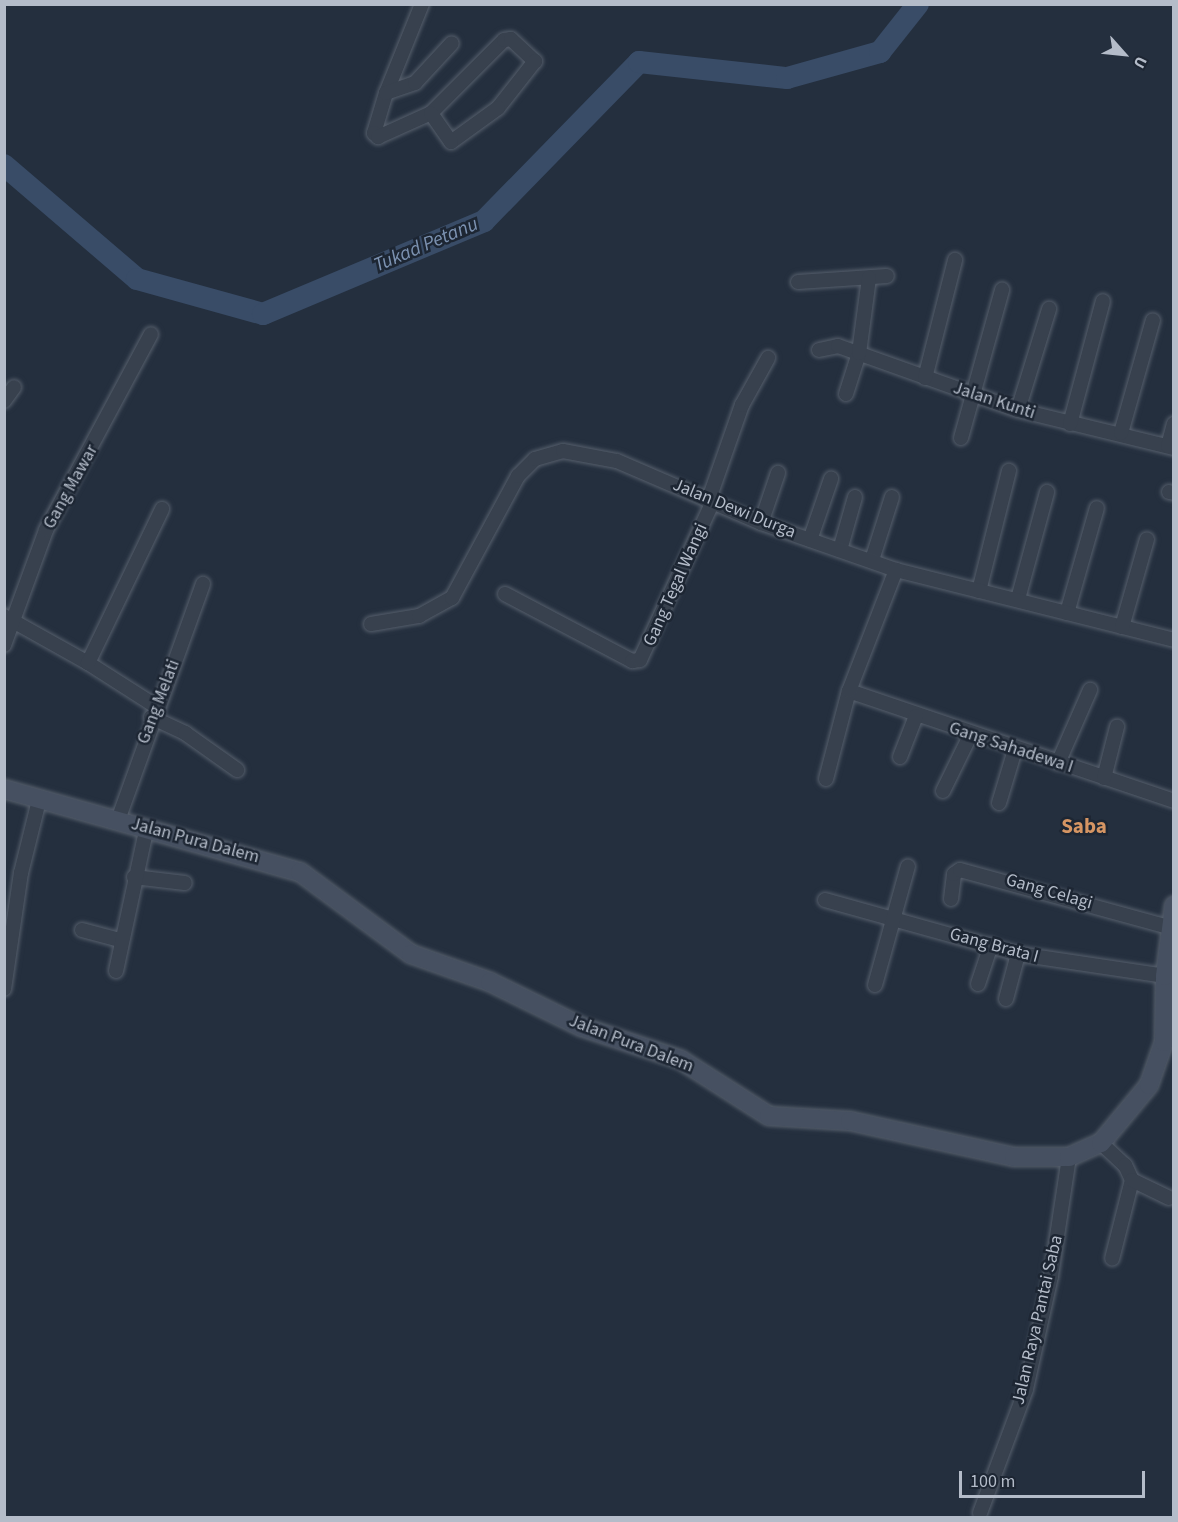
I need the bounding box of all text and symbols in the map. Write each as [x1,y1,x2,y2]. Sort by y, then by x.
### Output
north arrow [1094,24,1154,84]
text: U [1128,52,1152,72]
water label: Tukad Petanu [370,212,482,278]
street label: Jalan Kunti [950,378,1038,424]
street label: Gang Mawar [39,441,103,533]
street label: Jalan Dewi Durga [669,475,799,543]
street label: Gang Tegal Wangi [639,520,713,650]
street label: Gang Melati [133,657,185,747]
street label: Gang Sahadewa I [946,718,1076,778]
district label: Saba [1061,813,1107,839]
street label: Jalan Pura Dalem [129,814,261,868]
street label: Gang Celagi [1003,869,1095,915]
street label: Gang Brata I [947,924,1041,968]
street label: Jalan Pura Dalem [566,1010,696,1078]
street label: Jalan Raya Pantai Saba [1008,1233,1068,1407]
scale bar [962,1459,1148,1497]
text: 100 m [970,1469,1015,1494]

